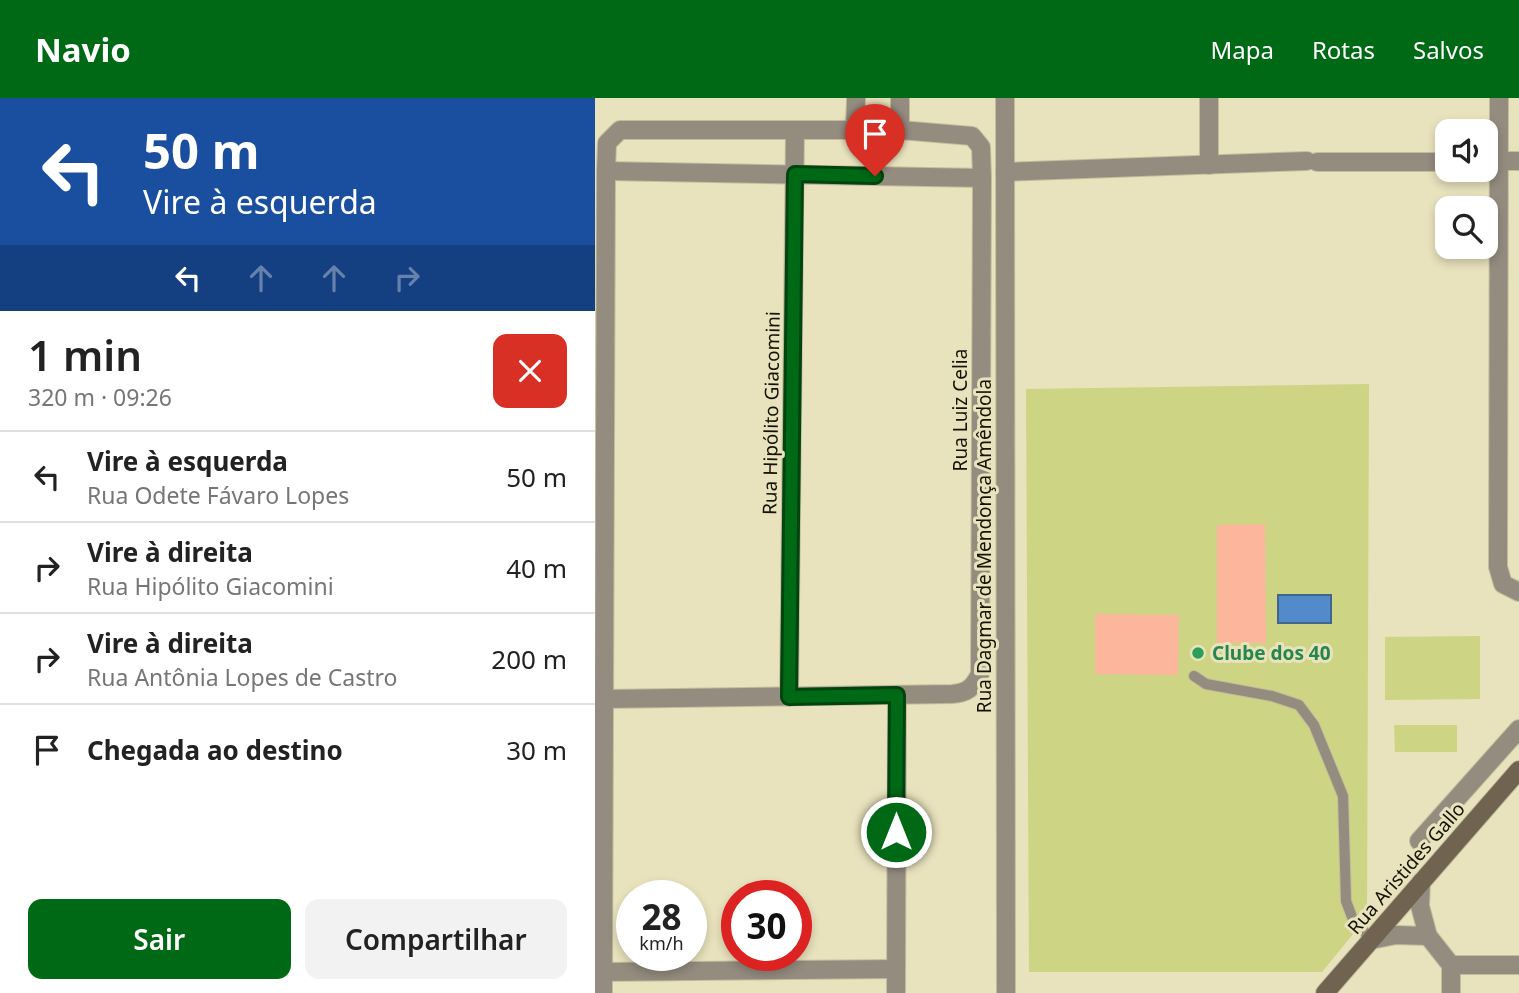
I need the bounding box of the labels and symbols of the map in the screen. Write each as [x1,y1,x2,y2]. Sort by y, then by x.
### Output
pin [845,104,905,176]
street label: Rua Hipólito Giacomini [756,311,786,515]
street label: Rua Luiz Celia [947,349,973,471]
street label: Rua Dagmar de Mendonça Amêndola [971,379,997,713]
place label: Clube dos 40 [1212,640,1331,666]
marker: Clube dos 40 [1190,645,1206,661]
position arrow [859,795,933,869]
street label: Rua Aristides Gallo [1341,796,1471,940]
speed limit sign: 30 [721,880,812,971]

